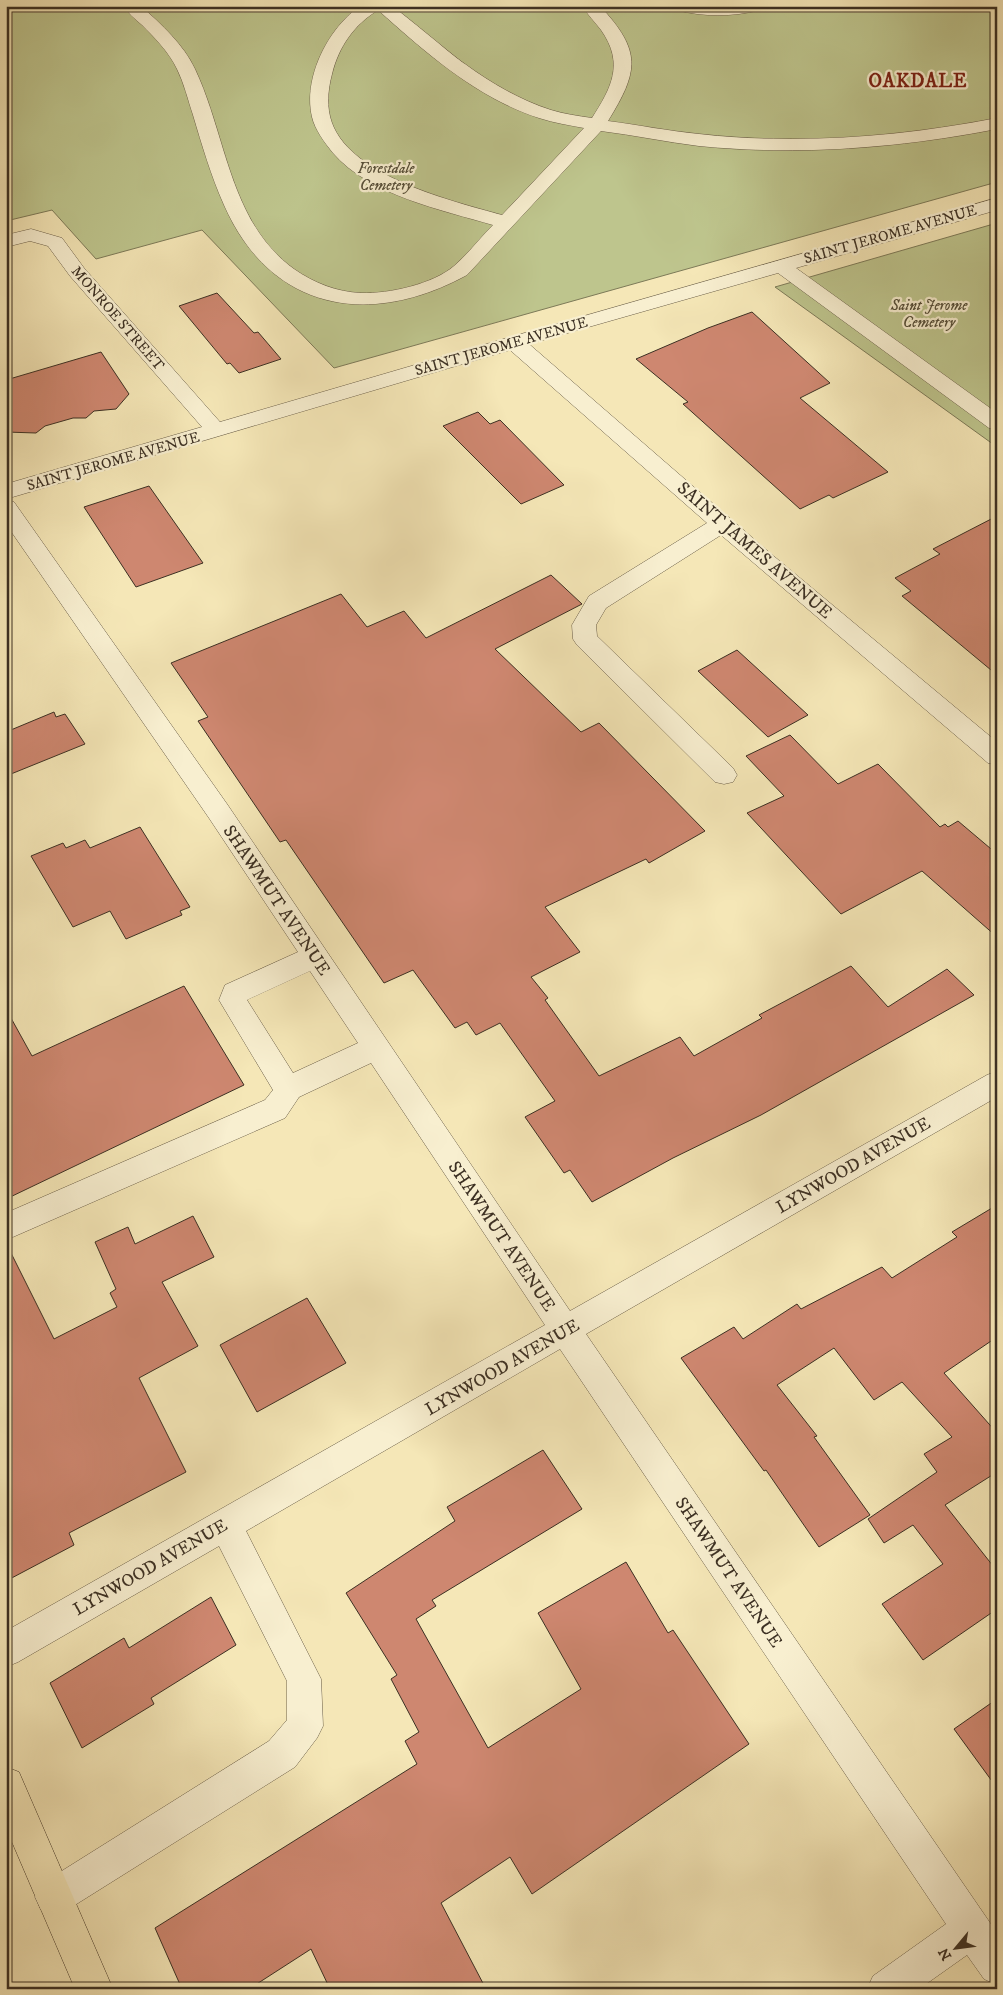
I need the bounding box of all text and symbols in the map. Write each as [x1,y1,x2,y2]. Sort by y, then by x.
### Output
district label: OAKDALE [869,70,967,93]
park label: Forestdale Cemetery [358,159,415,195]
street label: SAINT JEROME AVENUE [802,201,979,268]
street label: MONROE STREET [67,262,169,375]
park label: Saint Jerome Cemetery [890,296,968,332]
street label: SAINT JEROME AVENUE [413,313,590,380]
street label: SAINT JEROME AVENUE [25,428,202,495]
street label: SAINT JAMES AVENUE [672,478,836,624]
street label: SHAWMUT AVENUE [218,821,335,980]
street label: LYNWOOD AVENUE [773,1113,935,1219]
street label: SHAWMUT AVENUE [443,1157,560,1316]
street label: LYNWOOD AVENUE [422,1315,584,1421]
street label: SHAWMUT AVENUE [670,1493,787,1652]
street label: LYNWOOD AVENUE [70,1515,232,1621]
north arrow [930,1922,980,1972]
text: N [935,1944,956,1963]

